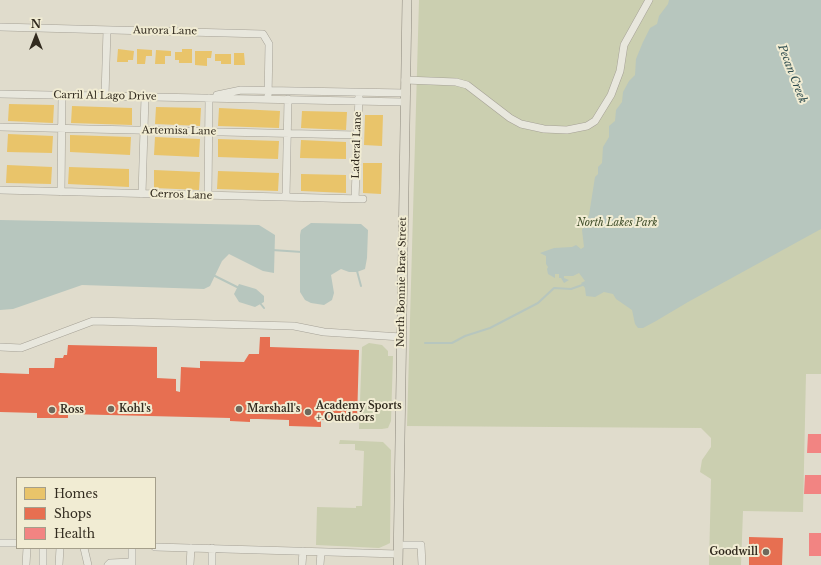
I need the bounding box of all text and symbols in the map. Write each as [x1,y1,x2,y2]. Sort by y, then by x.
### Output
north arrow [16,16,56,56]
text: N [31,17,41,31]
street label: Aurora Lane [133,24,197,38]
water label: Pecan Creek [775,43,809,105]
street label: Carril Al Lago Drive [53,89,157,103]
street label: Laderal Lane [350,111,364,179]
street label: Artemisa Lane [142,124,216,138]
street label: Cerros Lane [150,188,212,202]
street label: North Bonnie Brae Street [395,217,409,347]
park label: North Lakes Park [577,217,657,229]
place label: Academy Sports + Outdoors [316,400,402,424]
place label: Kohl's [119,403,151,415]
place label: Marshall's [247,403,300,415]
place label: Ross [60,404,84,416]
marker: Kohl's [106,404,116,414]
marker: Marshall's [234,404,244,414]
marker: Ross [47,405,57,415]
marker: Academy Sports + Outdoors [303,407,313,417]
legend [16,477,156,549]
text: Homes [54,486,98,501]
text: Shops [54,506,91,521]
text: Health [54,526,95,541]
place label: Goodwill [710,546,758,558]
marker: Goodwill [761,547,771,557]

